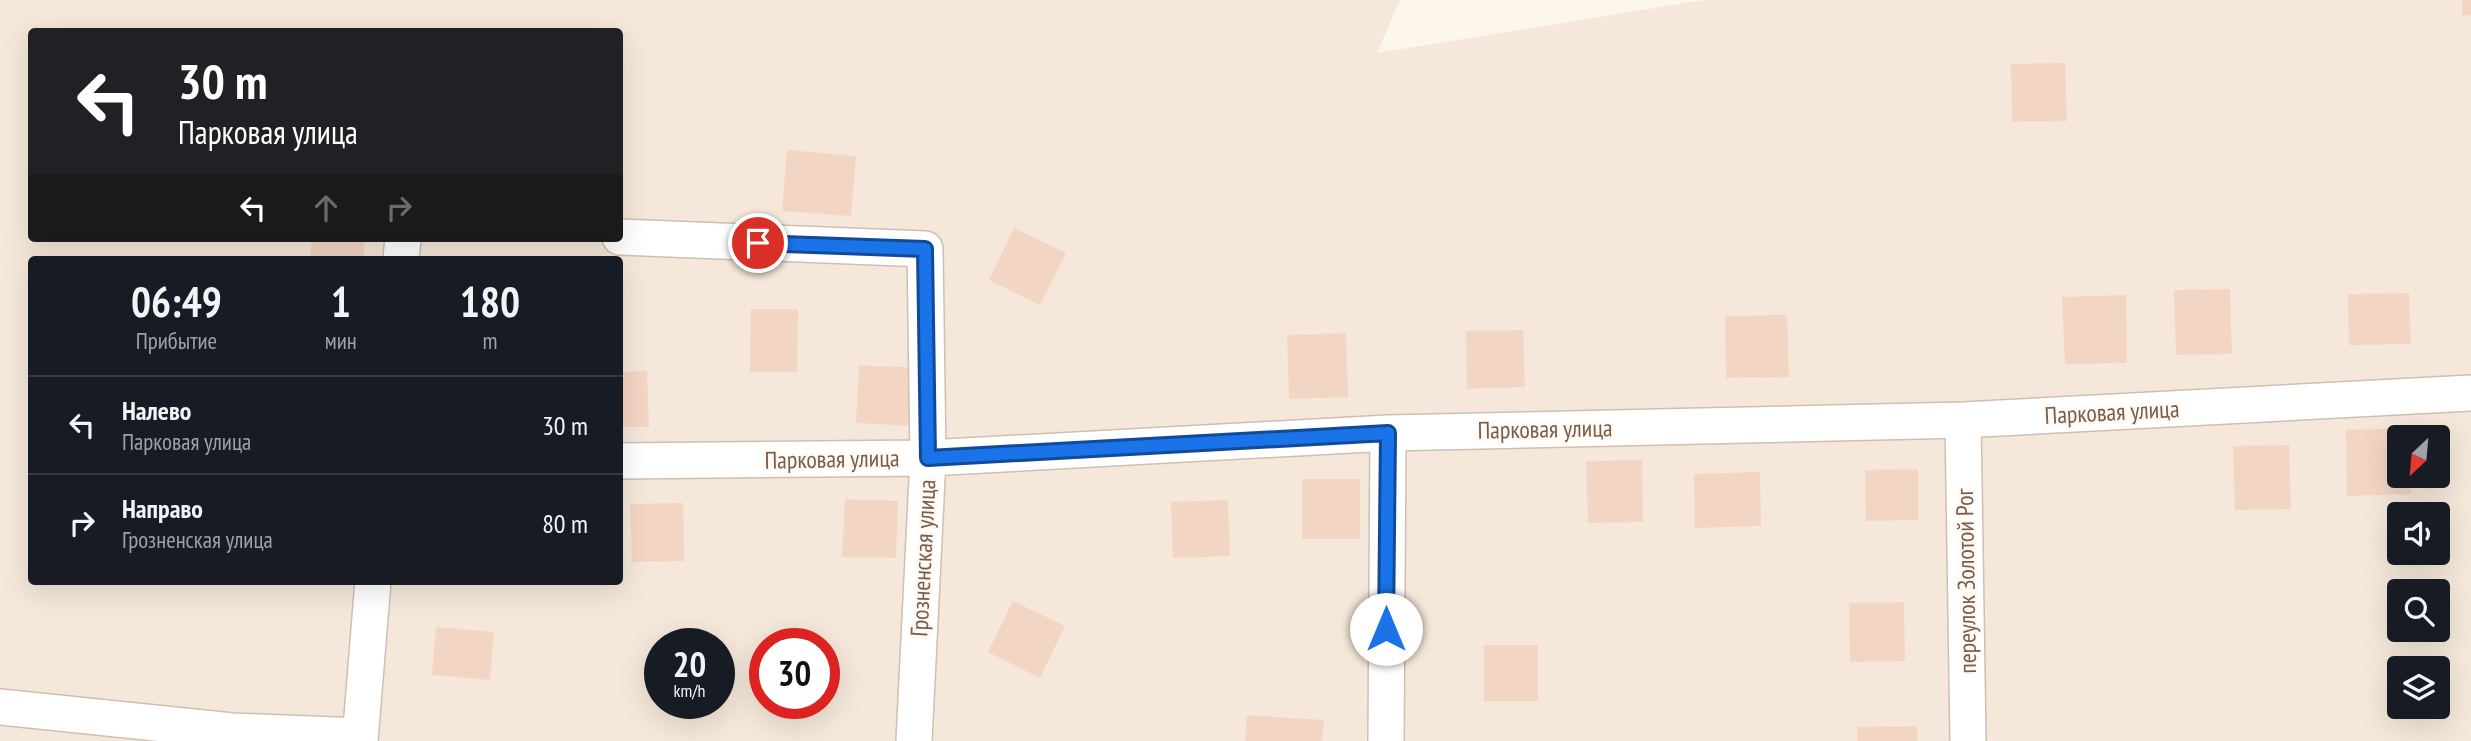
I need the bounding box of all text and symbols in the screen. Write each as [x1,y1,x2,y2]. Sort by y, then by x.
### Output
text: 30 m [178,49,267,113]
icon: left [63,56,154,147]
text: Парковая улица [178,111,358,153]
icon: left [234,189,272,227]
icon: ahead [307,189,345,227]
icon: right [380,189,418,227]
pin [728,213,788,273]
icon: arrive [739,224,777,262]
text: 06:49 [131,274,222,329]
text: 1 [331,274,351,329]
text: 180 [460,274,520,329]
text: Прибытие [136,326,217,355]
text: мин [325,326,357,355]
text: m [482,326,497,355]
street label: Парковая улица [2044,393,2180,431]
text: Налево [122,394,191,427]
icon: left [63,406,101,444]
text: 30 m [542,409,588,442]
street label: Парковая улица [1477,412,1613,446]
north arrow [2387,425,2450,488]
map controls [2387,425,2450,719]
text: Парковая улица [122,427,251,456]
street label: Парковая улица [764,442,900,476]
street label: Грозненская улица [903,479,943,637]
street label: переулок Золотой Рог [1949,487,1983,674]
text: Направо [122,492,203,525]
button: sound [2387,502,2450,565]
icon: right [63,504,101,542]
text: 80 m [542,507,588,540]
text: Грозненская улица [122,525,273,554]
button: search [2387,579,2450,642]
position arrow [1349,592,1423,666]
speed limit sign: 30 [749,628,840,719]
text: 20 [673,641,706,687]
button: layers [2387,656,2450,719]
text: km/h [674,679,705,702]

